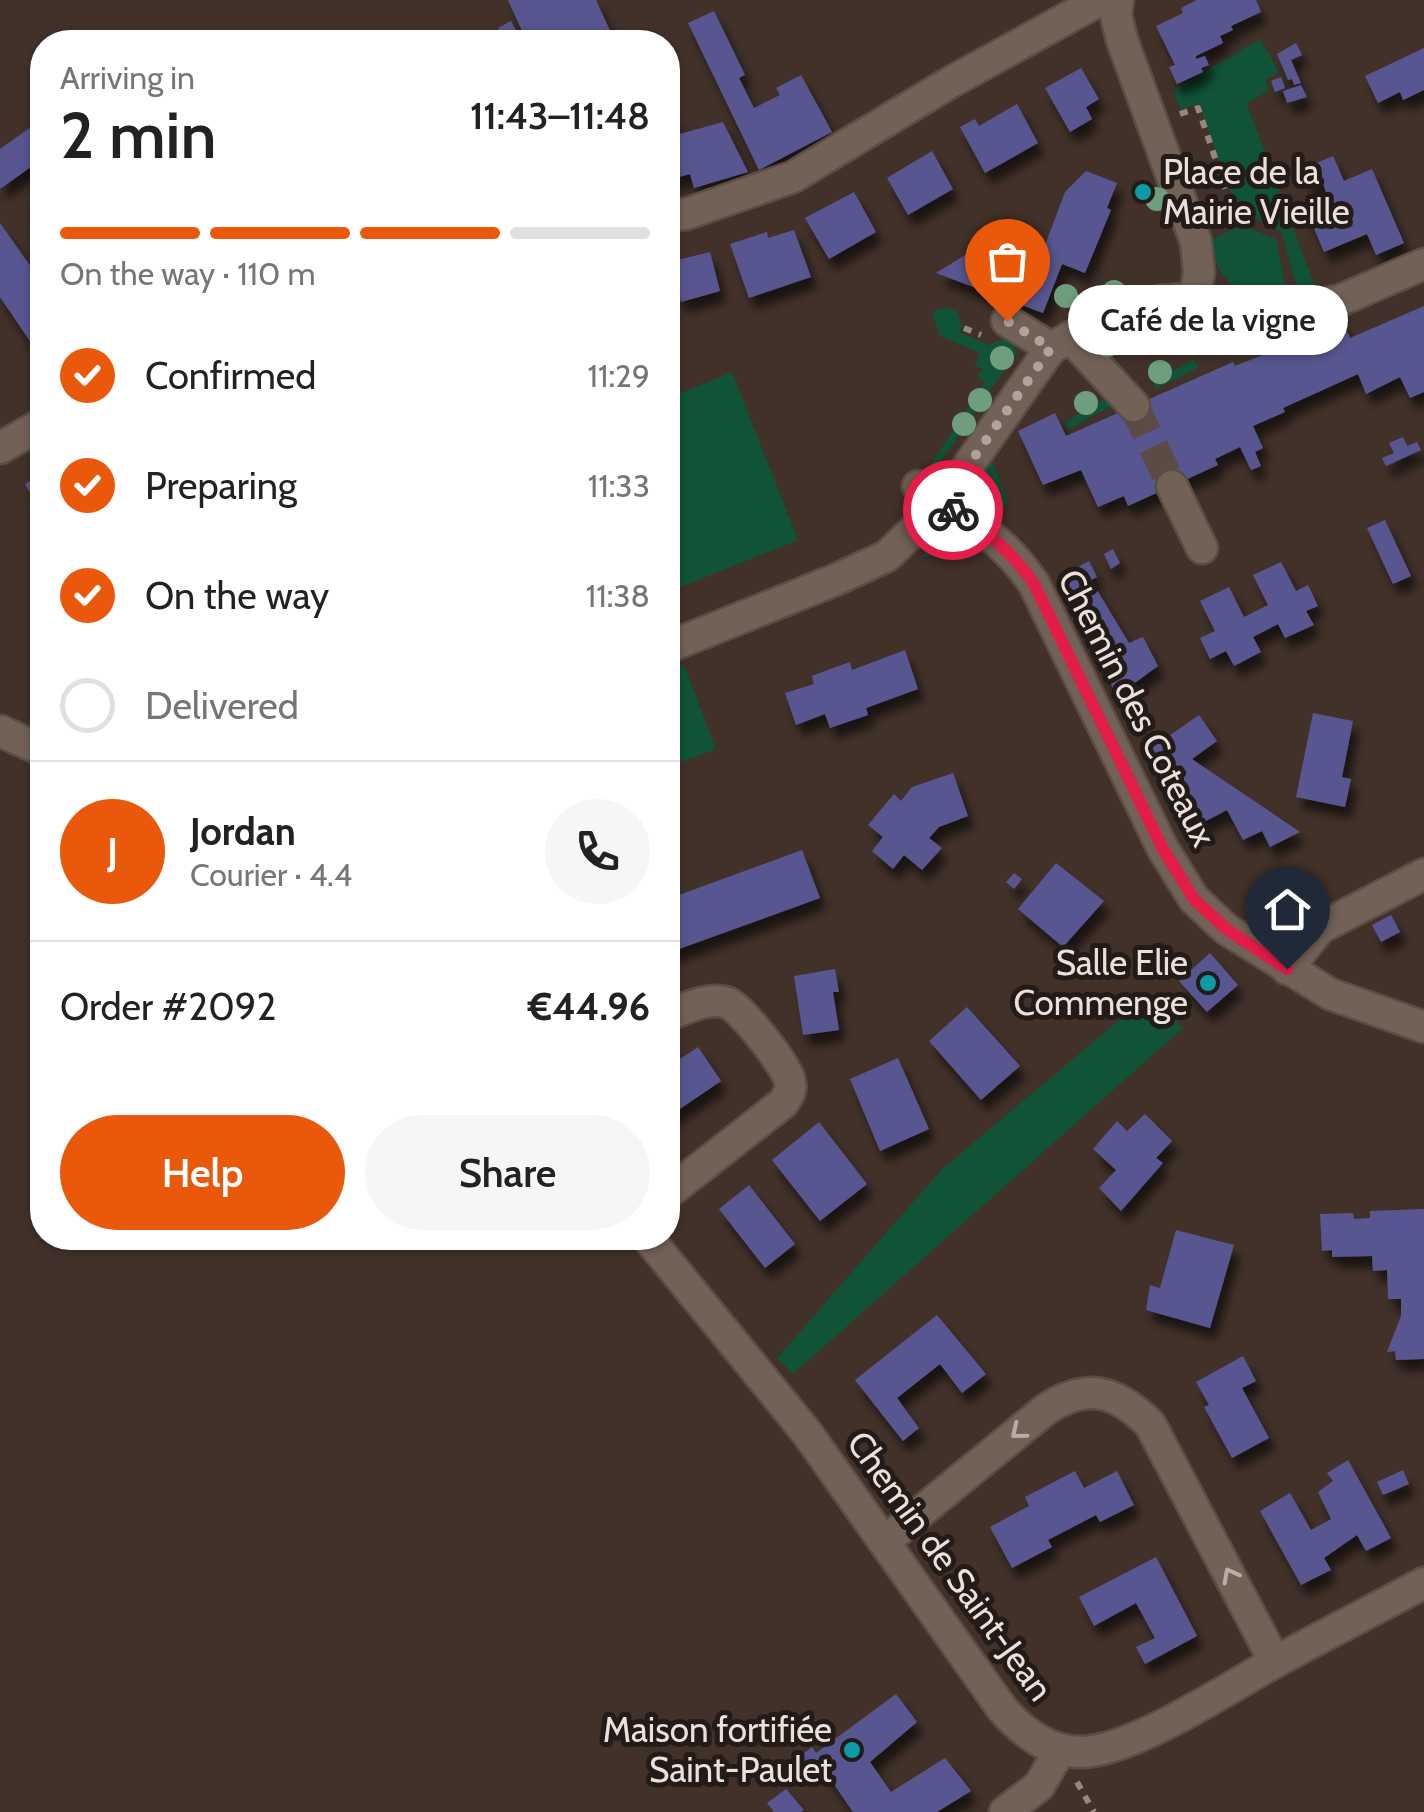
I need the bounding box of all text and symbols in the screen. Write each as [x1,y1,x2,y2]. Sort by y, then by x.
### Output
text: Arriving in [60,58,195,97]
text: 11:43–11:48 [470,92,650,139]
text: 2 min [60,95,217,174]
place label: Place de la Mairie Vieille [1163,150,1350,233]
marker: Place de la Mairie Vieille [1132,181,1154,203]
pin [965,219,1050,322]
icon: bag [980,234,1035,289]
text: On the way · 110 m [60,254,316,293]
callout: Café de la vigne [1067,286,1347,356]
text: Café de la vigne [1100,300,1316,339]
icon: check [60,348,115,403]
text: Confirmed [145,352,316,399]
text: 11:29 [588,356,650,395]
icon: check [60,458,115,513]
courier [903,460,1003,560]
text: Preparing [145,462,297,509]
text: 11:33 [588,466,650,505]
icon: bike [926,483,981,538]
street label: Chemin des Coteaux [1049,562,1226,854]
icon: check [60,568,115,623]
text: On the way [145,572,329,619]
text: 11:38 [586,576,650,615]
text: Delivered [145,682,299,729]
button: phone [545,799,650,904]
text: Jordan [190,808,296,855]
text: J [107,828,118,875]
text: Courier · 4.4 [190,855,352,894]
pin [1245,867,1330,970]
icon: home [1260,882,1315,937]
place label: Salle Elie Commenge [1013,941,1188,1024]
marker: Salle Elie Commenge [1197,972,1219,994]
text: Order #2092 [60,983,276,1030]
text: €44.96 [528,983,650,1030]
button: Help [60,1115,345,1230]
button: Share [365,1115,650,1230]
one-way arrow [1012,1420,1030,1438]
street label: Chemin de Saint-Jean [838,1423,1063,1709]
one-way arrow [1223,1568,1242,1586]
place label: Maison fortifiée Saint-Paulet [603,1708,832,1791]
marker: Maison fortifiée Saint-Paulet [841,1739,863,1761]

